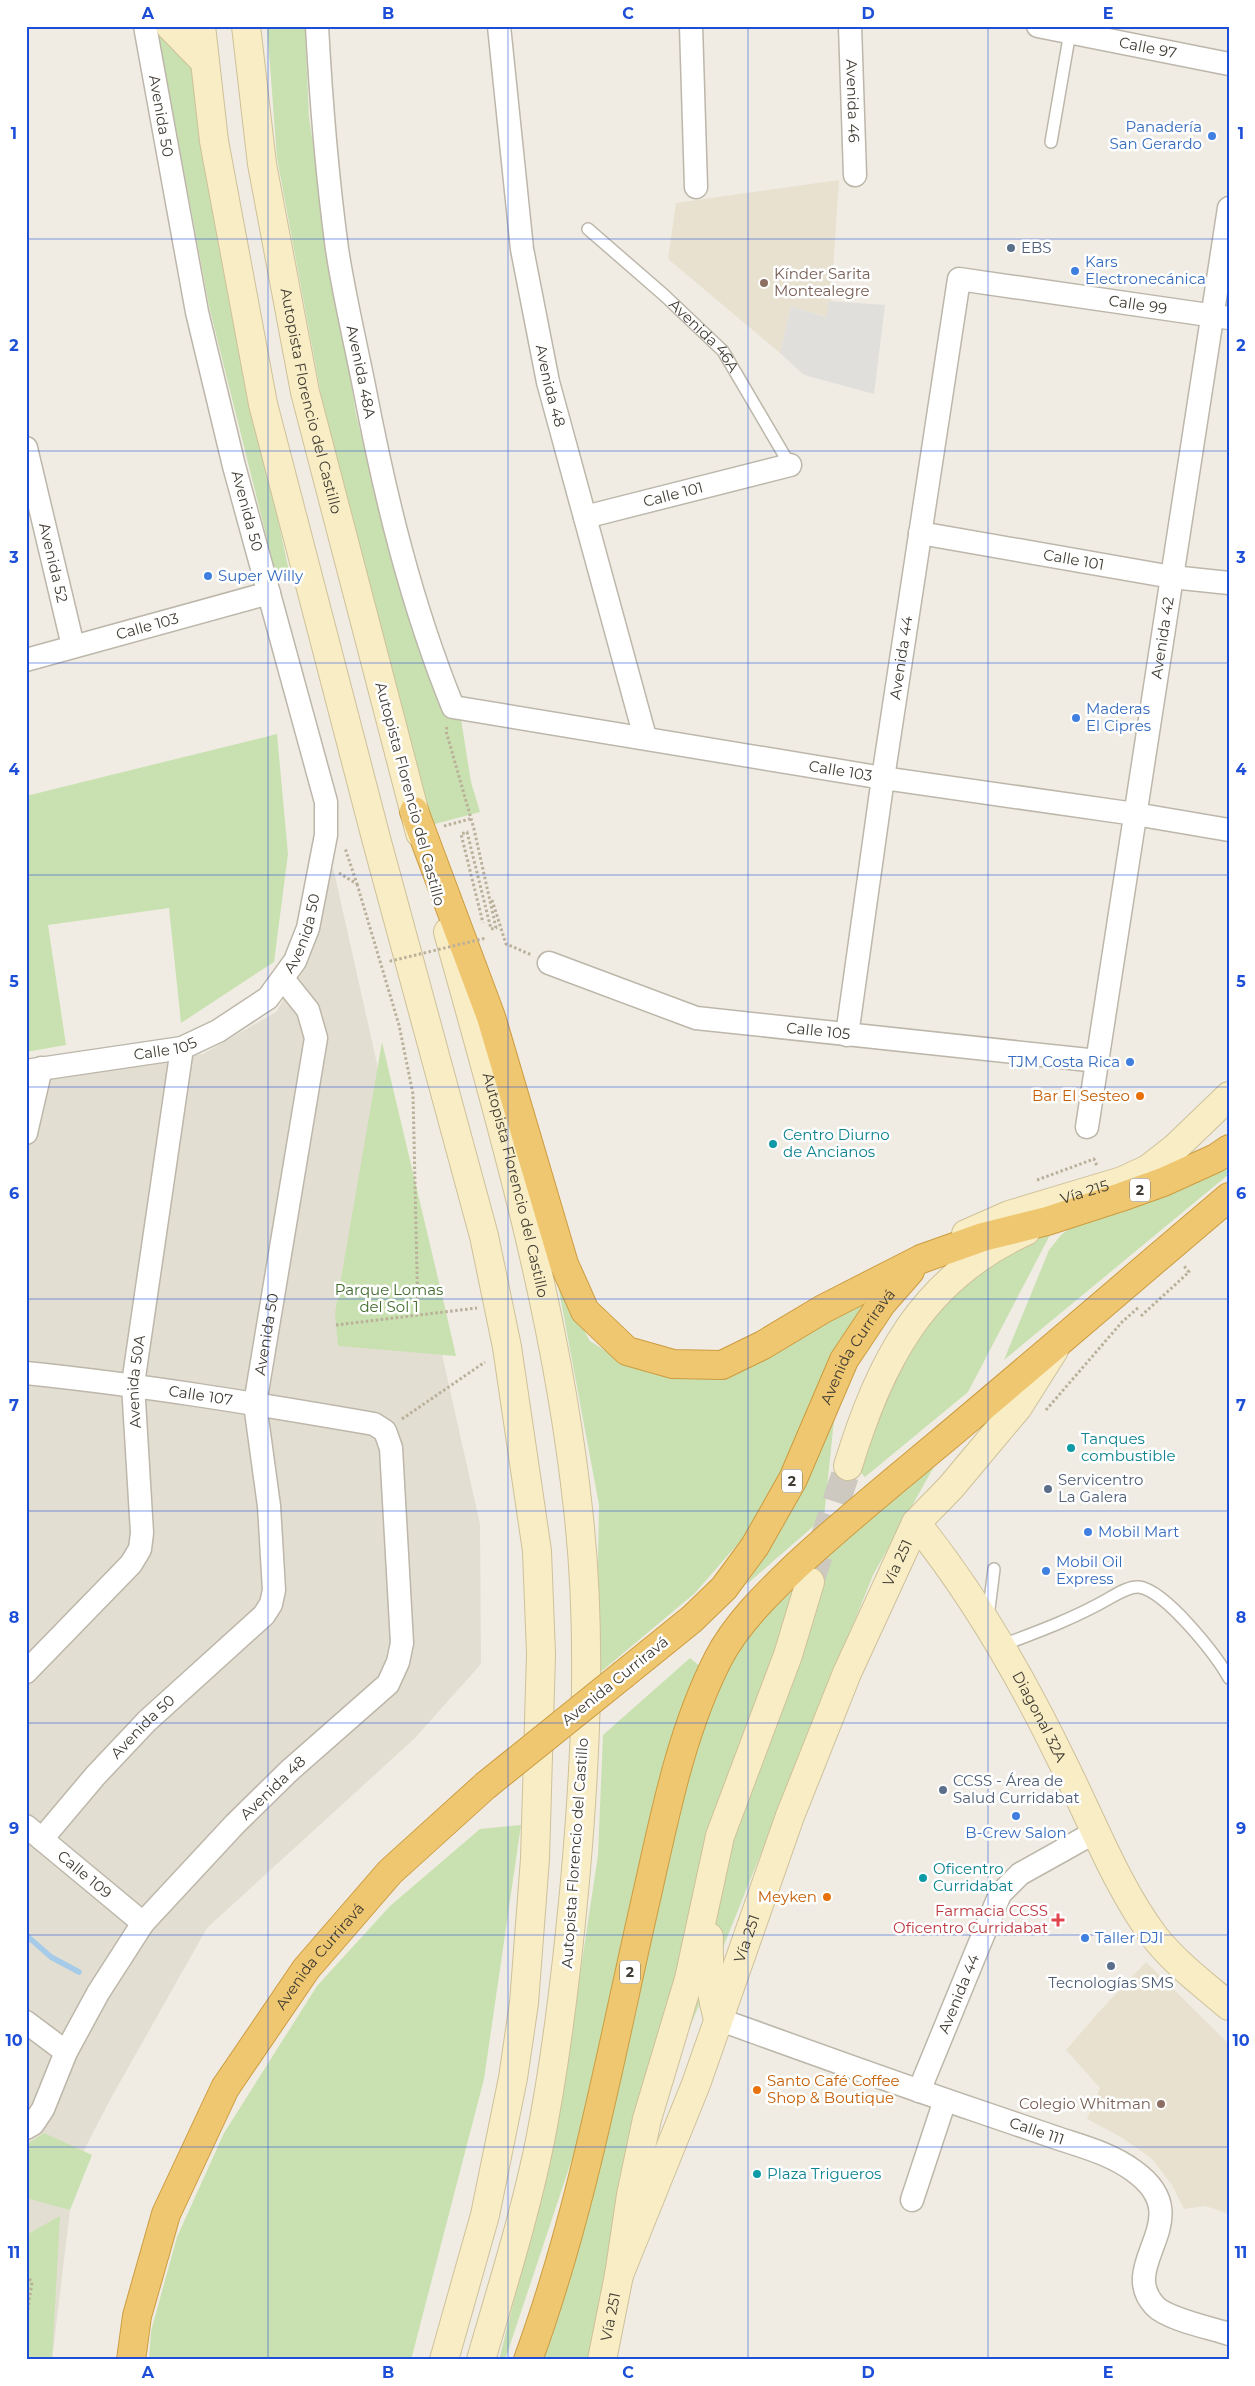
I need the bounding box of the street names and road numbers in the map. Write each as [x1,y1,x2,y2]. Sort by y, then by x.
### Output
street label: Calle 97 [1117,32,1179,62]
street label: Avenida 46 [842,59,864,143]
street label: Avenida 50 [145,73,178,158]
street label: Autopista Florencio del Castillo [277,286,346,516]
street label: Calle 99 [1108,291,1168,318]
street label: Avenida 46A [665,295,744,376]
street label: Avenida 48A [343,323,380,420]
street label: Avenida 48 [532,343,570,429]
street label: Avenida 50 [228,468,267,553]
street label: Calle 101 [641,477,705,511]
street label: Avenida 52 [35,521,72,605]
street label: Calle 101 [1042,545,1106,574]
street label: Avenida 42 [1146,595,1178,680]
street label: Calle 103 [114,608,181,644]
street label: Avenida 44 [885,615,917,701]
street label: Autopista Florencio del Castillo [371,680,450,908]
street label: Calle 103 [807,756,874,785]
street label: Avenida 50 [279,892,323,977]
street label: Calle 105 [785,1018,851,1043]
street label: Calle 105 [132,1032,200,1064]
street label: Autopista Florencio del Castillo [479,1070,553,1299]
street label: Vía 215 [1058,1176,1111,1208]
road number: 2 [1130,1178,1150,1202]
street label: Avenida Curriravá [816,1285,899,1407]
street label: Avenida 50 [250,1292,282,1377]
street label: Avenida 50A [123,1334,149,1429]
street label: Calle 107 [167,1381,234,1409]
road number: 2 [782,1470,802,1492]
street label: Vía 251 [878,1536,916,1589]
street label: Avenida Curriravá [558,1632,672,1729]
street label: Diagonal 32A [1008,1668,1071,1765]
street label: Avenida 50 [106,1690,179,1762]
street label: Autopista Florencio del Castillo [557,1737,592,1969]
street label: Avenida 48 [236,1752,309,1824]
street label: Calle 109 [54,1846,116,1902]
street label: Avenida Curriravá [271,1899,368,2013]
street label: Vía 251 [729,1912,764,1965]
street label: Avenida 44 [934,1951,983,2036]
road number: 2 [620,1960,640,1984]
street label: Calle 111 [1007,2112,1067,2149]
street label: Vía 251 [596,2291,624,2343]

